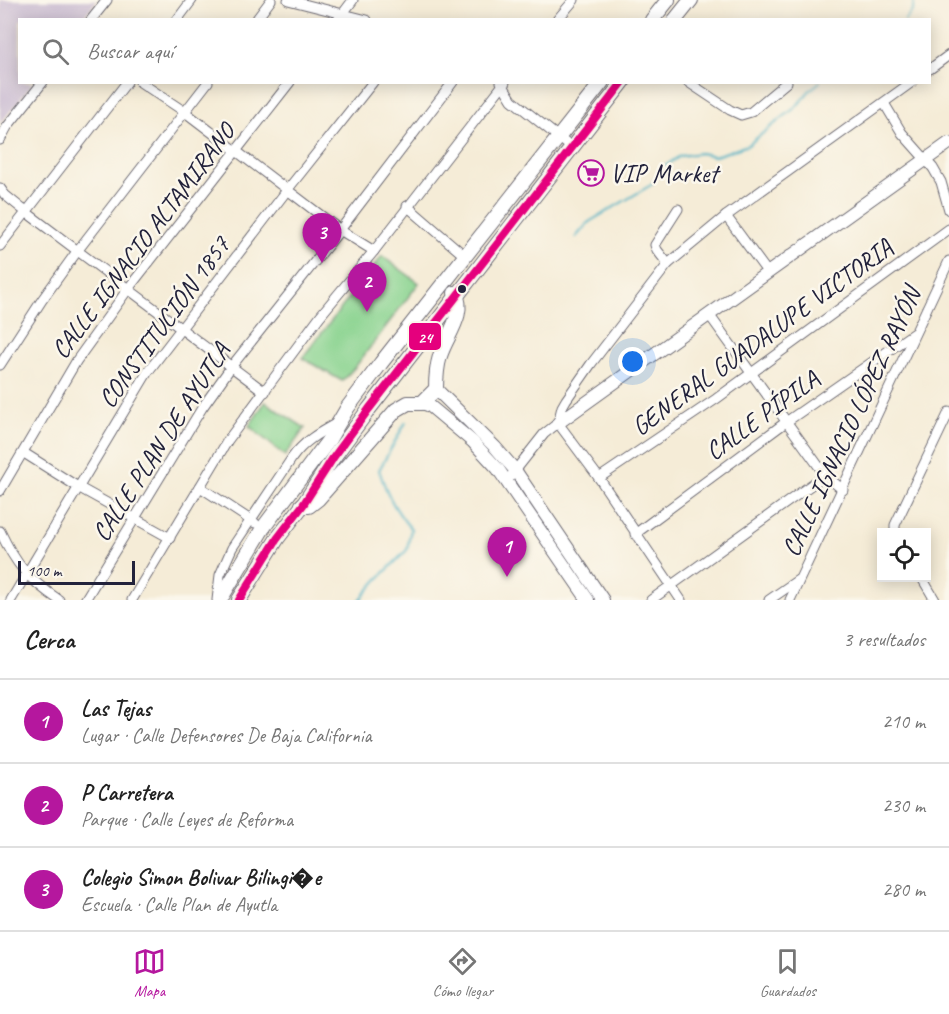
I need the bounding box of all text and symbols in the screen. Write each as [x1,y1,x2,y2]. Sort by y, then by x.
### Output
search box [18,18,931,84]
icon: search [39,35,72,68]
text: Buscar aquí [87,37,173,65]
street label: CALLE IGNACIO ALTAMIRANO [44,114,244,365]
place label: VIP Market [610,157,721,190]
supermarket icon: VIP Market [576,158,606,188]
pin: 3 [302,214,342,263]
street label: CONSTITUCIÓN 1857 [91,229,238,414]
street label: GENERAL GUADALUPE VICTORIA [625,231,900,443]
pin: 2 [348,262,386,312]
street label: CALLE IGNACIO LÓPEZ RAYÓN [774,278,930,562]
unlabelled marker [456,283,468,295]
line badge: 24 [408,322,442,351]
text: 24 [418,328,434,348]
street label: CALLE PLAN DE AYUTLA [85,335,238,547]
your location [618,347,647,376]
street label: CALLE PÍPILA [699,362,826,467]
pin: 1 [488,528,526,577]
map controls [877,528,931,582]
button: locate [877,528,931,582]
scale bar [18,558,135,586]
text: 100 m [27,561,61,581]
text: Cerca [24,623,74,656]
text: 3 resultados [843,627,925,652]
text: Las Tejas [81,695,151,723]
text: 1 [39,709,48,734]
text: 210 m [882,709,925,734]
text: Lugar · Calle Defensores De Baja California [81,723,372,748]
text: P Carretera [81,779,173,807]
text: 2 [39,793,48,818]
text: 230 m [882,793,925,818]
text: Parque · Calle Leyes de Reforma [81,807,293,832]
text: Colegio Simon Bolivar Bilingi�e [81,864,321,892]
text: 3 [39,877,48,902]
text: 280 m [882,877,925,902]
text: Escuela · Calle Plan de Ayutla [81,892,277,917]
tab: Mapa [133,945,166,1001]
tab: Cómo llegar [433,945,493,1001]
tab: Guardados [760,945,816,1001]

